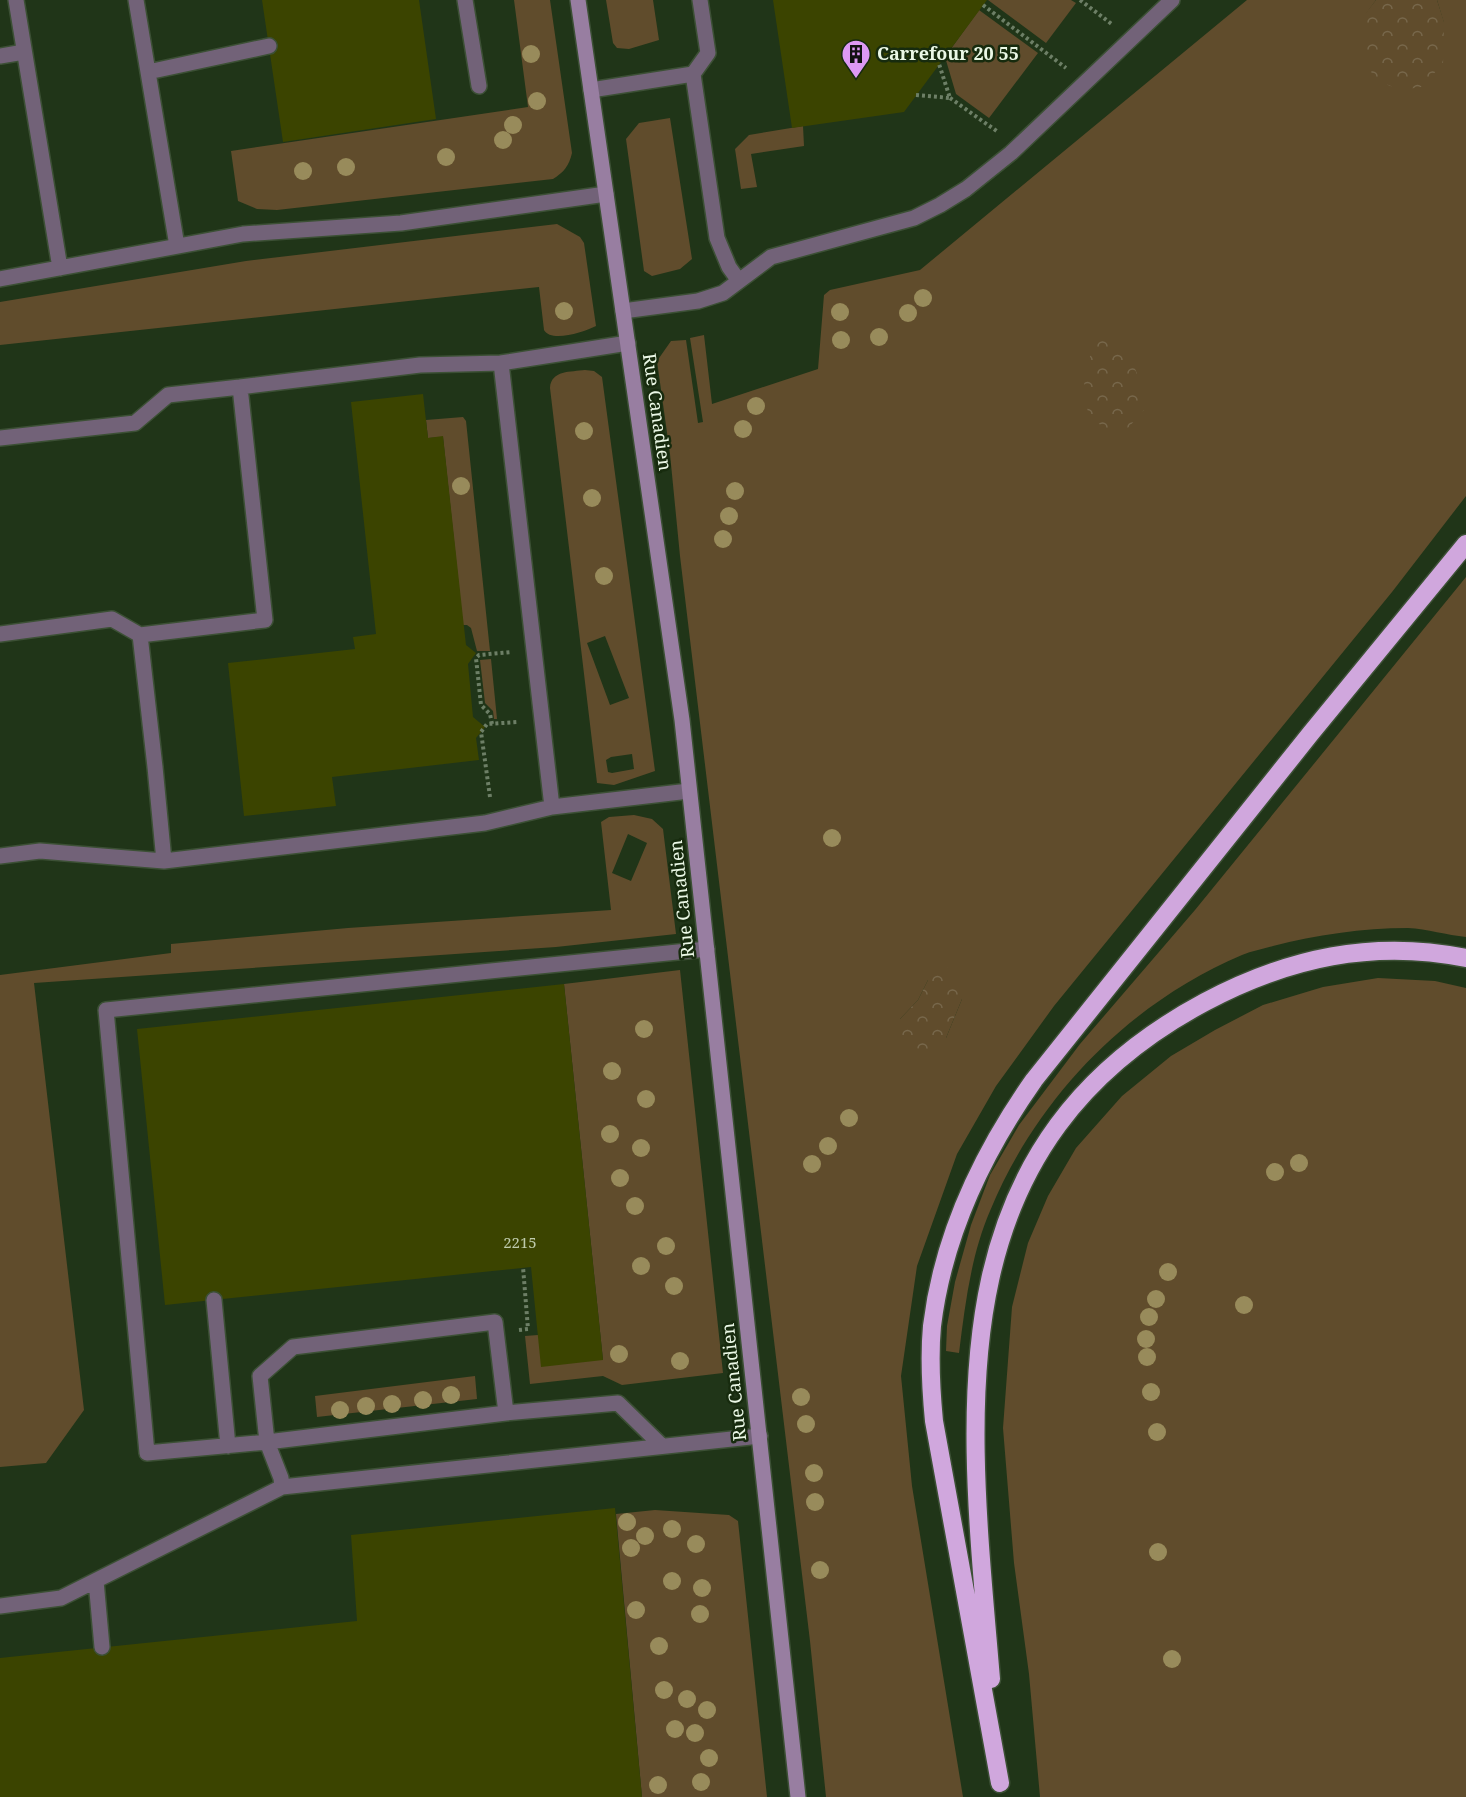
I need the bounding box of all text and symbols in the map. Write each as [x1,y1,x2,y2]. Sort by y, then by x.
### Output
building icon: Carrefour 20 55 [840,38,872,80]
place label: Carrefour 20 55 [877,41,1019,65]
street label: Rue Canadien [638,352,678,473]
street label: Rue Canadien [663,839,699,959]
house number: 2215 [503,1232,537,1252]
street label: Rue Canadien [715,1322,751,1442]

